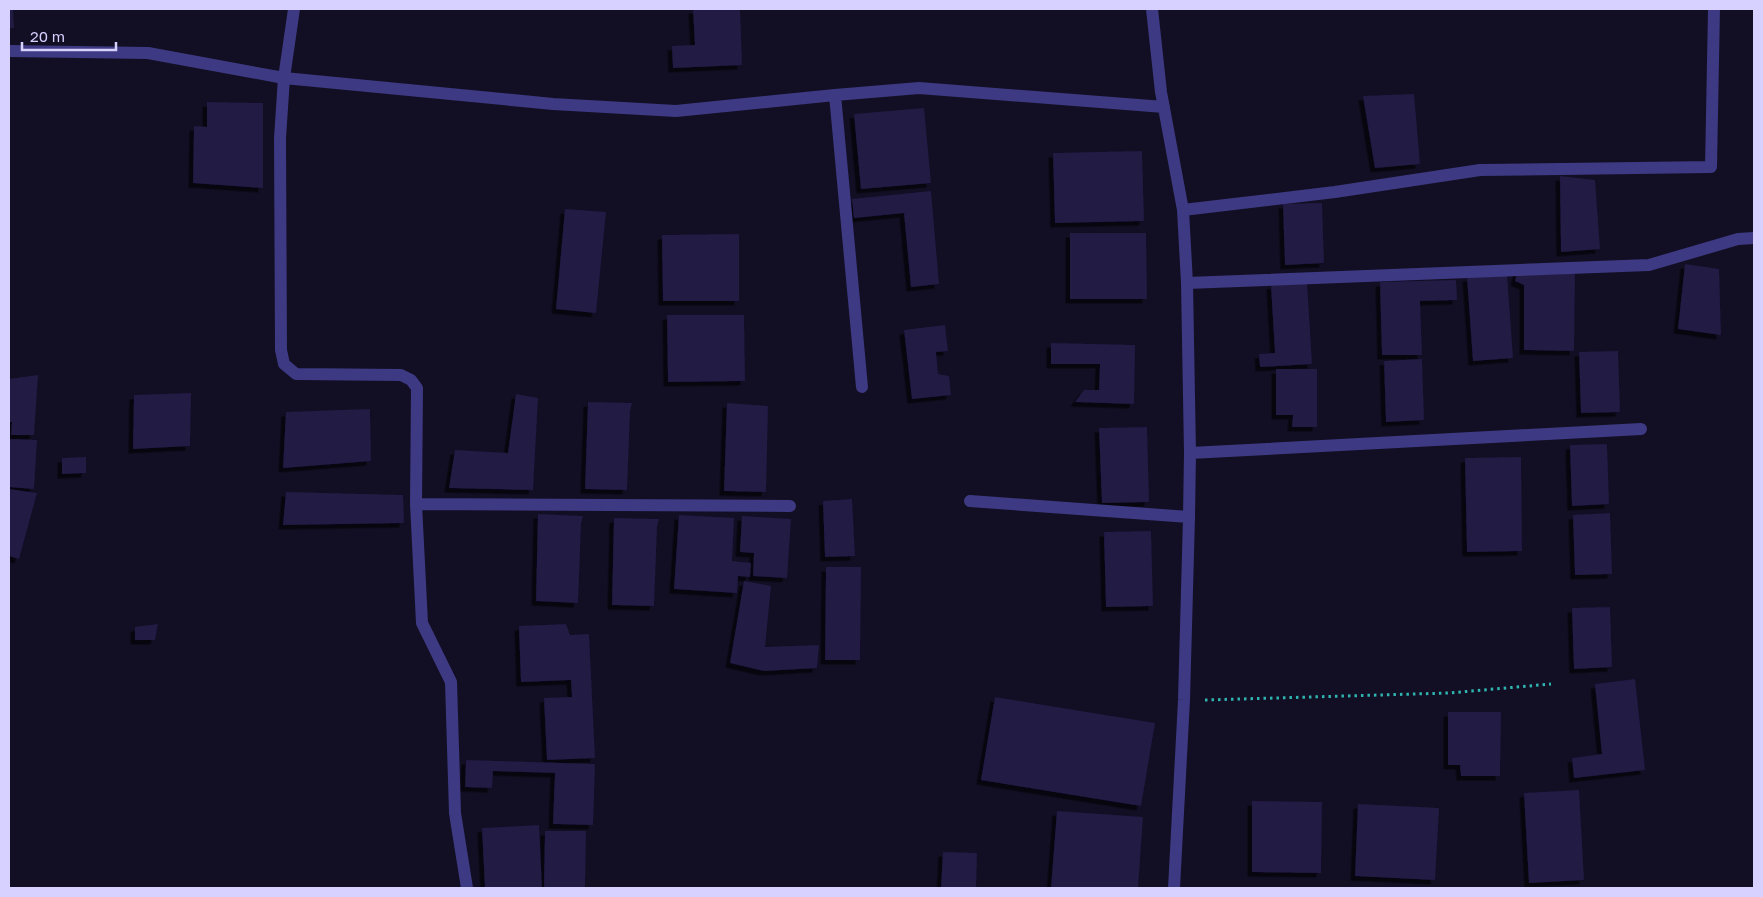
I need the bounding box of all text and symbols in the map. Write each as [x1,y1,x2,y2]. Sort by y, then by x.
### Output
scale bar [22,20,116,52]
text: 20 m [30,27,65,45]

